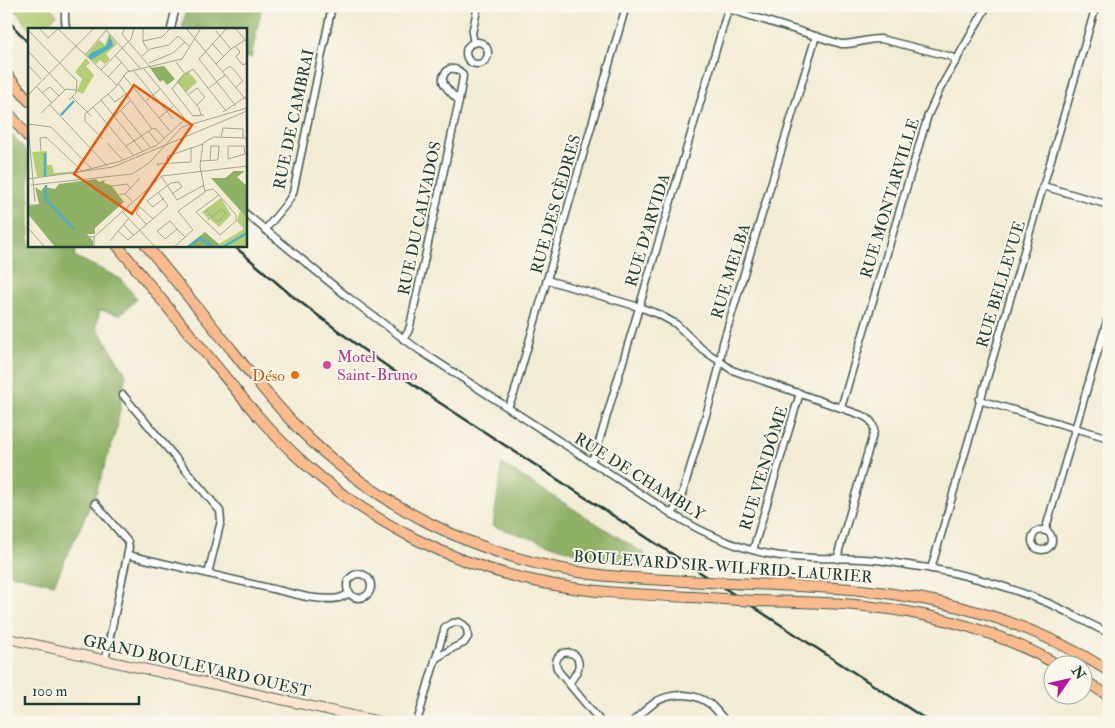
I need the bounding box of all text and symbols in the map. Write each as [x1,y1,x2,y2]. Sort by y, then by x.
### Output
inset map [28,28,246,246]
street label: RUE DE CAMBRAI [269,47,319,191]
street label: RUE MONTARVILLE [856,116,924,281]
street label: RUE DES CÈDRES [527,132,585,276]
street label: RUE DU CALVADOS [394,139,446,297]
street label: RUE D'ARVIDA [621,171,675,289]
street label: RUE BELLEVUE [972,218,1030,350]
street label: RUE MELBA [707,221,755,321]
place label: Motel Saint-Bruno [337,347,418,385]
marker: Motel Saint-Bruno [321,359,333,371]
place label: Déso [252,366,285,386]
marker: Déso [289,369,301,381]
street label: RUE VENDÔME [735,404,792,533]
street label: RUE DE CHAMBLY [571,429,709,526]
street label: BOULEVARD SIR-WILFRID-LAURIER [573,547,874,587]
street label: GRAND BOULEVARD OUEST [81,630,313,702]
north arrow [1042,656,1092,706]
text: N [1067,662,1089,683]
scale bar [25,673,139,705]
text: 100 m [32,682,68,701]

